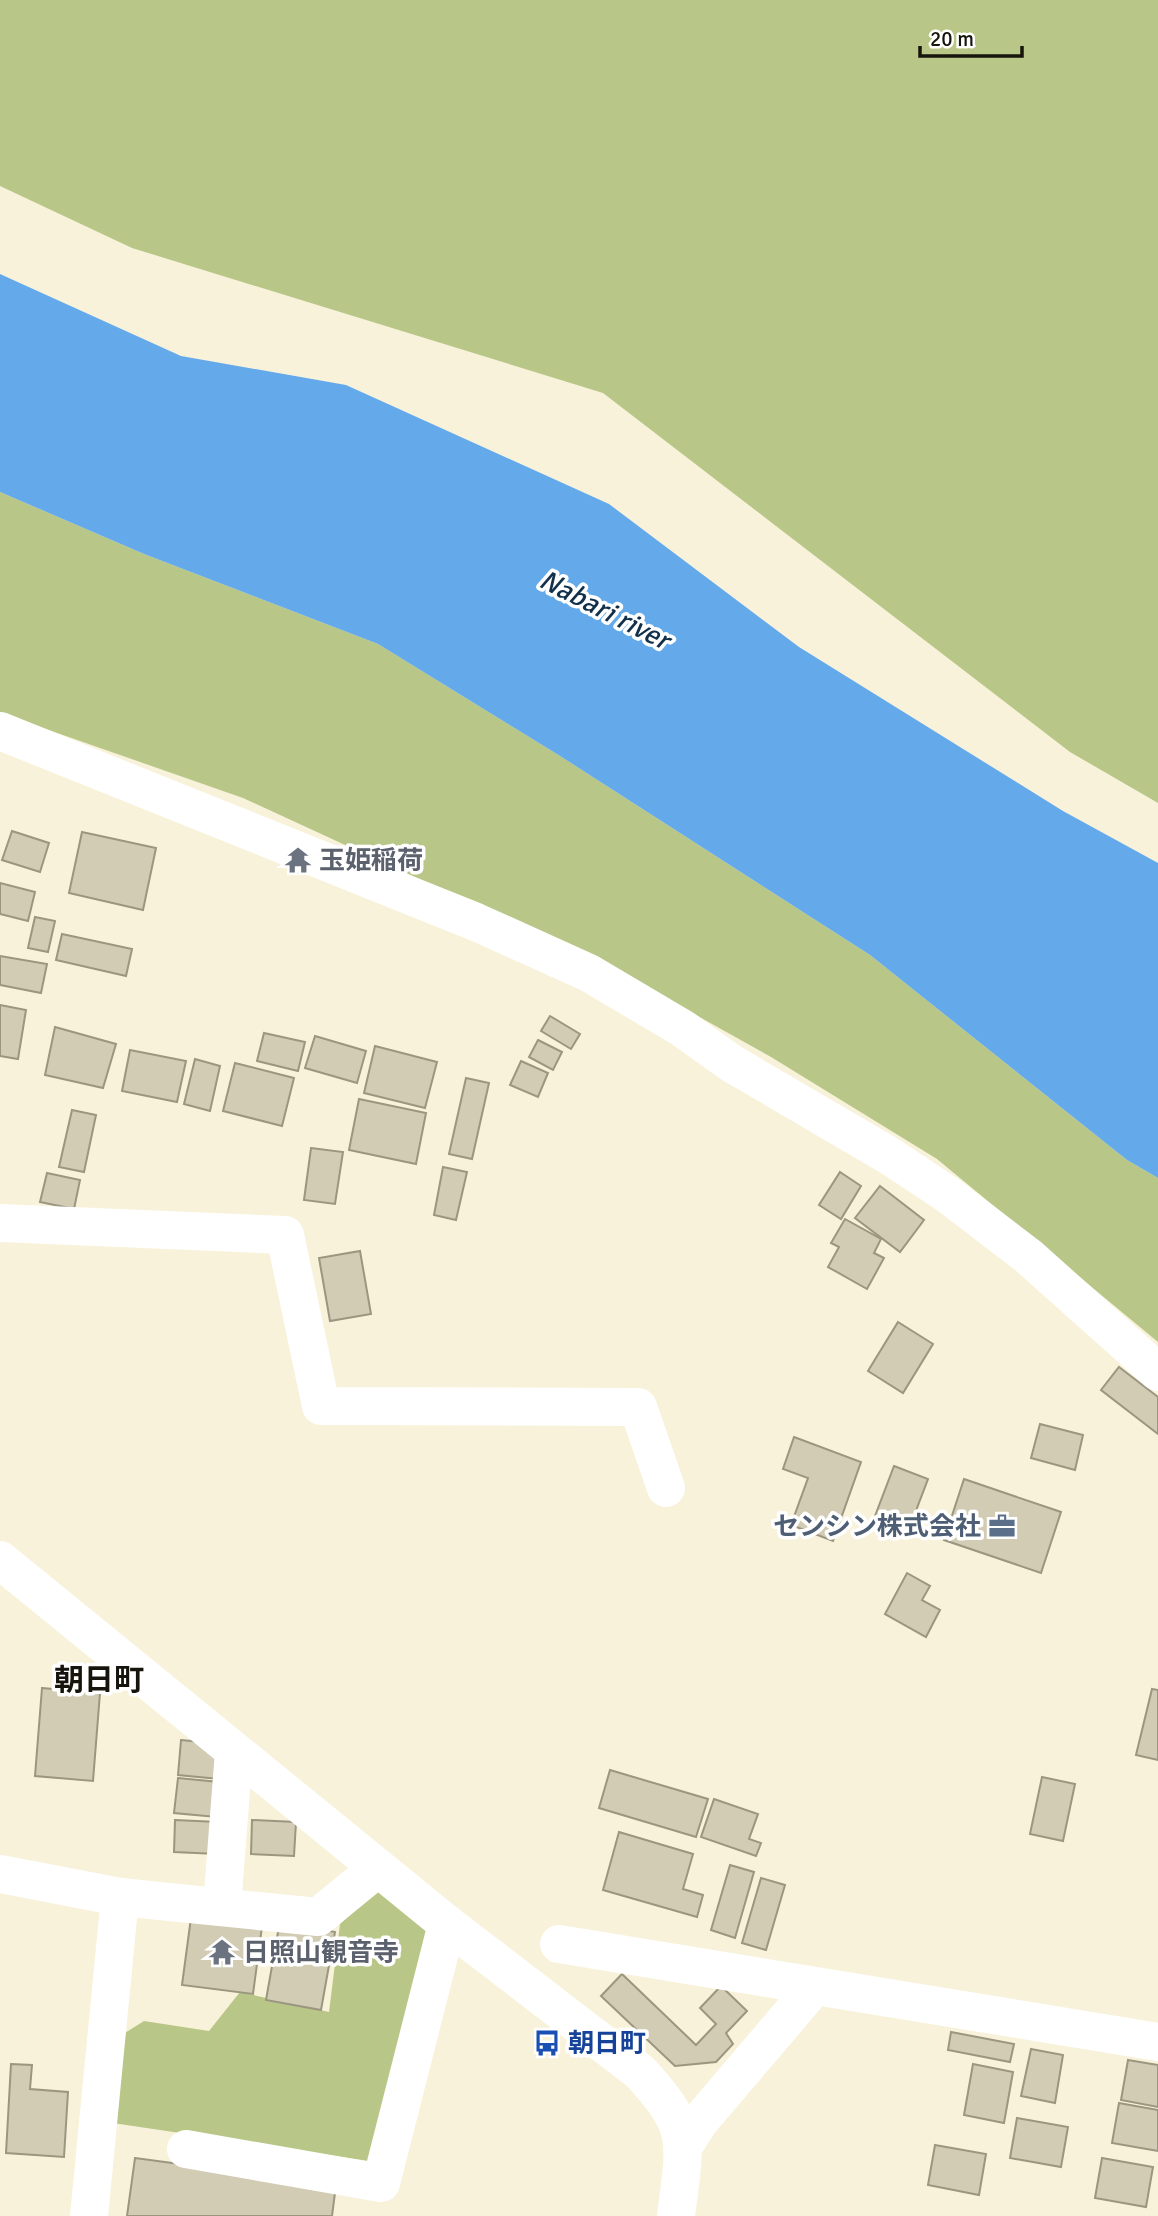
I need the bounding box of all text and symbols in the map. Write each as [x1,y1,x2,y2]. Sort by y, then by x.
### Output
scale bar [920,14,1021,58]
text: 20 m [930,26,974,52]
water label: Nabari river [534,563,679,659]
temple icon: 玉姫稲荷 [283,845,313,875]
place label: 玉姫稲荷 [319,845,423,877]
place label: センシン株式会社 [773,1511,981,1543]
office icon: センシン株式会社 [987,1511,1017,1541]
district label: 朝日町 [54,1662,144,1699]
temple icon: 日照山観音寺 [207,1937,237,1967]
place label: 日照山観音寺 [243,1937,399,1969]
bus stop icon: 朝日町 [532,2028,562,2058]
place label: 朝日町 [568,2028,646,2060]

